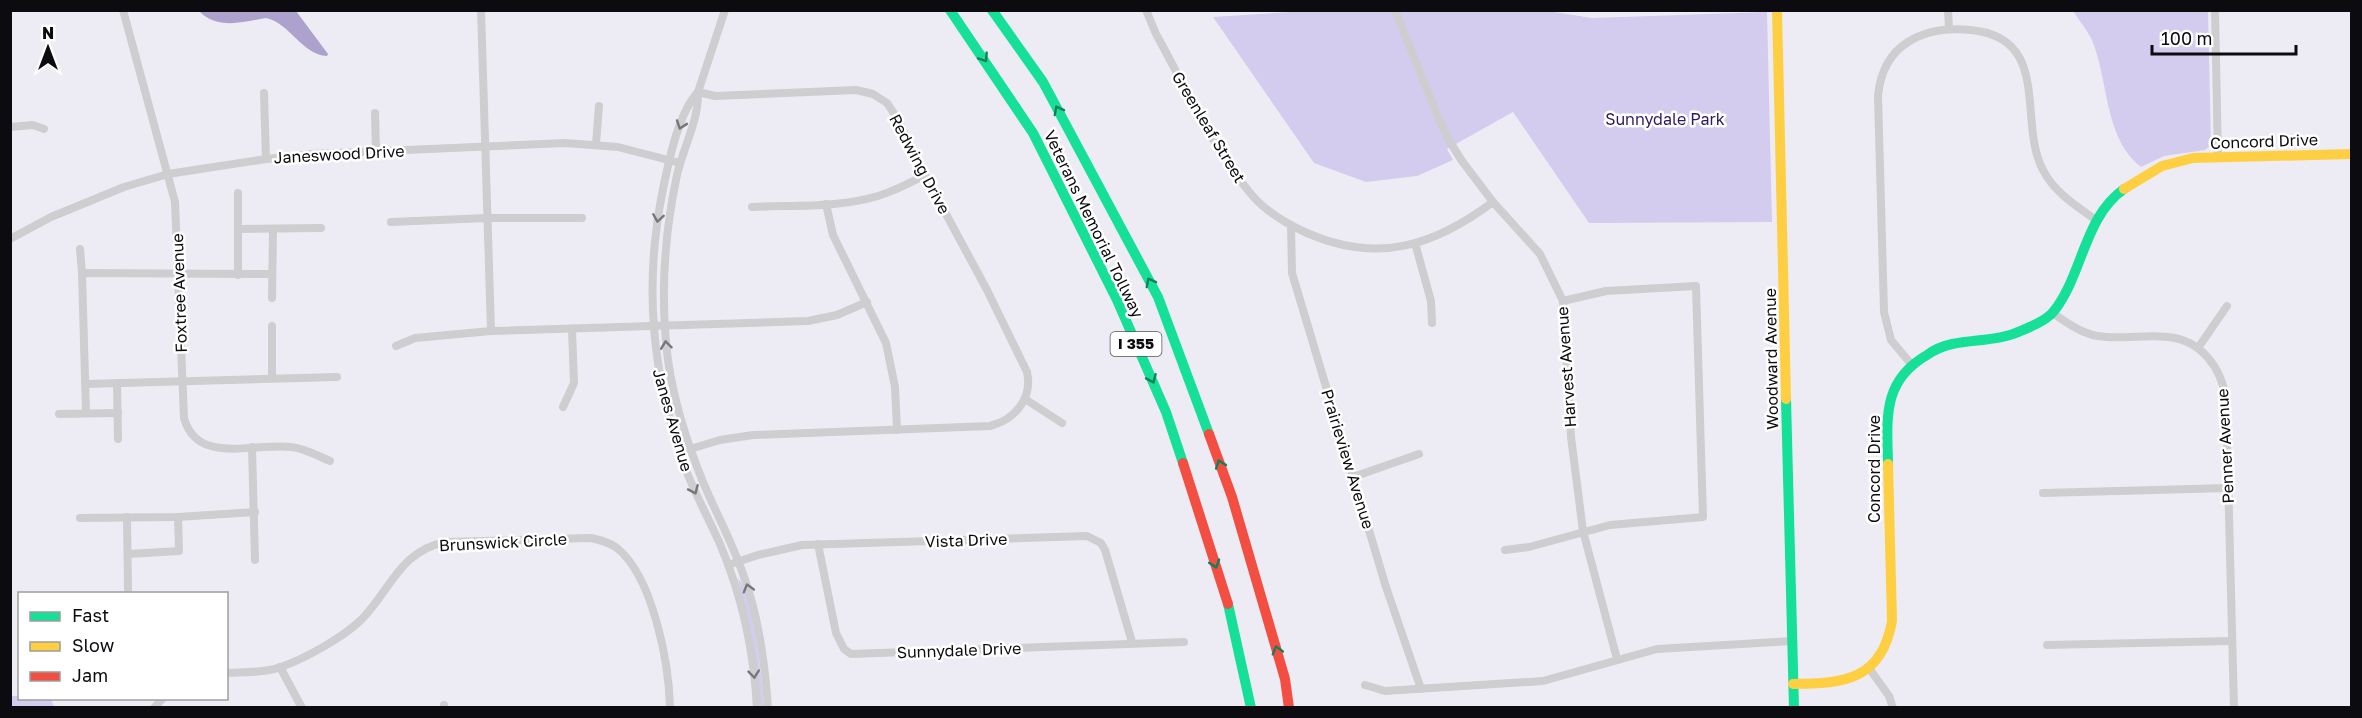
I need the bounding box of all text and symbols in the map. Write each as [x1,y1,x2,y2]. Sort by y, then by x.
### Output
north arrow [18,18,78,78]
scale bar [2152,18,2296,56]
text: N [42,23,54,43]
text: 100 m [2161,27,2212,49]
one-way arrow [977,52,988,63]
street label: Greenleaf Street [1168,68,1250,186]
one-way arrow [1054,106,1065,116]
park label: Sunnydale Park [1605,109,1725,129]
street label: Redwing Drive [885,111,955,217]
one-way arrow [676,119,689,130]
street label: Veterans Memorial Tollway [1040,127,1148,321]
street label: Concord Drive [2210,129,2318,153]
street label: Janeswood Drive [273,141,405,167]
one-way arrow [652,213,664,222]
street label: Foxtree Avenue [167,233,191,353]
one-way arrow [1146,278,1157,288]
street label: Woodward Avenue [1760,288,1782,430]
street label: Harvest Avenue [1552,306,1580,428]
road number: I 355 [1110,332,1162,356]
one-way arrow [661,340,673,349]
street label: Janes Avenue [649,366,697,474]
one-way arrow [1145,373,1157,384]
street label: Prairieview Avenue [1317,387,1379,531]
street label: Penner Avenue [2212,388,2238,504]
street label: Concord Drive [1864,415,1884,523]
one-way arrow [1214,459,1227,470]
one-way arrow [687,484,699,495]
street label: Brunswick Circle [438,529,568,555]
street label: Vista Drive [924,529,1008,551]
one-way arrow [1208,558,1220,569]
one-way arrow [743,583,755,594]
legend [18,592,228,700]
text: Fast [72,604,109,626]
text: Slow [72,634,115,656]
street label: Sunnydale Drive [896,638,1022,662]
one-way arrow [1272,645,1284,656]
text: Jam [72,664,108,686]
one-way arrow [748,670,760,679]

